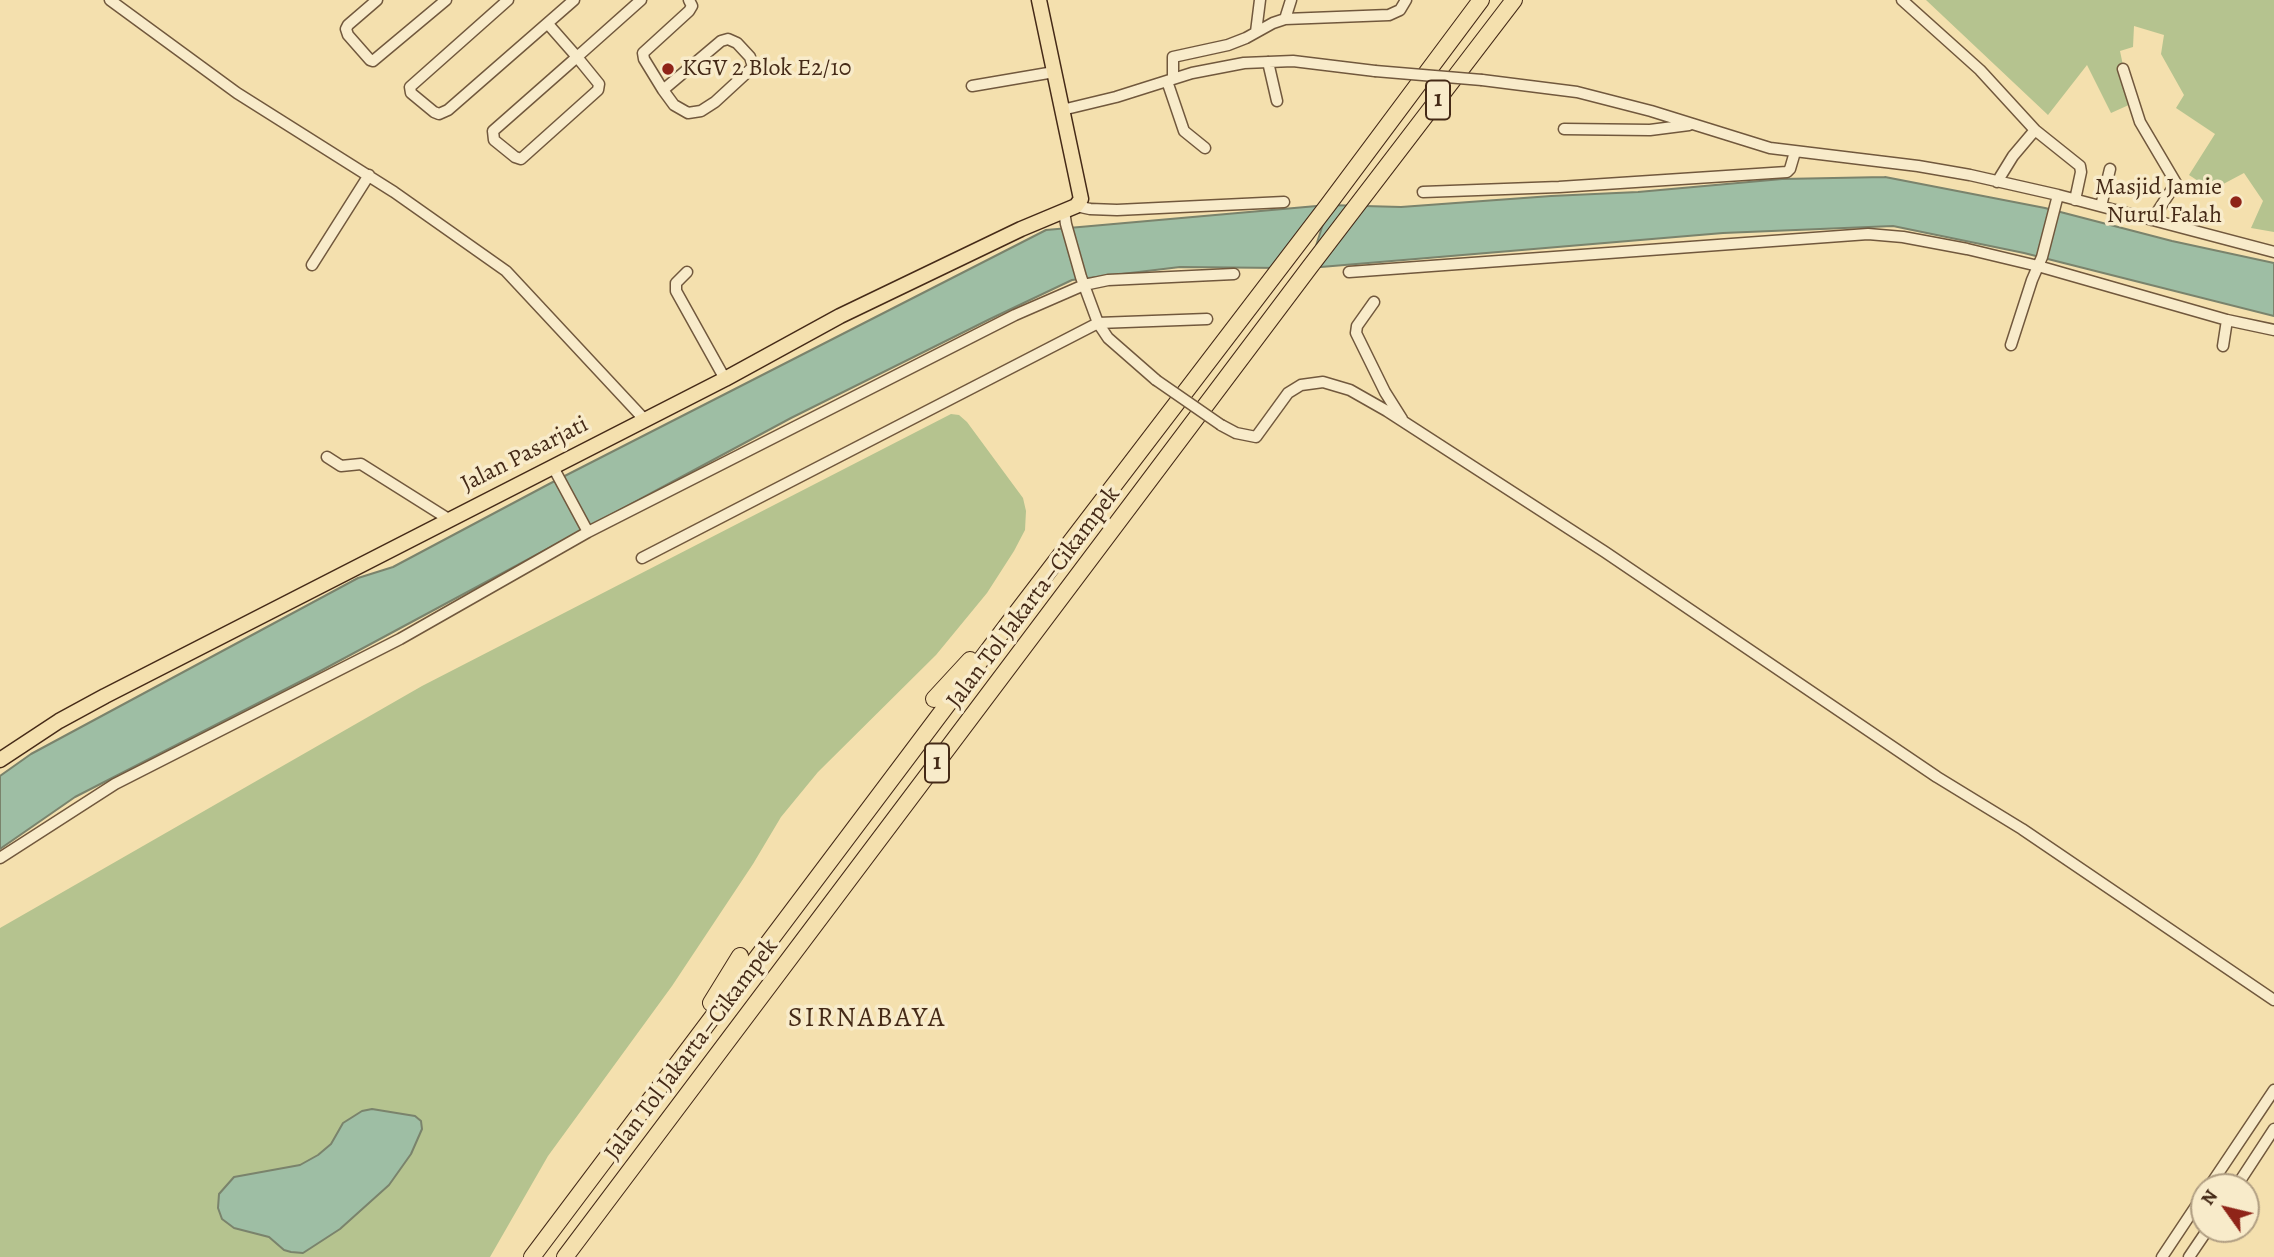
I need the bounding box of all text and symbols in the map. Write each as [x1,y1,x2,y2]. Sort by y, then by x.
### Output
place label: KGV 2 Blok E2/10 [682,55,851,83]
marker: KGV 2 Blok E2/10 [660,61,676,77]
road number: 1 [1426,80,1450,120]
place label: Masjid Jamie Nurul Falah [2095,174,2222,230]
marker: Masjid Jamie Nurul Falah [2228,194,2244,210]
street label: Jalan Pasarjati [457,411,593,499]
street label: Jalan Tol Jakarta–Cikampek [941,481,1127,715]
road number: 1 [925,744,949,782]
street label: Jalan Tol Jakarta–Cikampek [599,933,785,1167]
district label: SIRNABAYA [789,1002,945,1036]
north arrow [2190,1173,2260,1243]
text: N [2195,1184,2224,1210]

